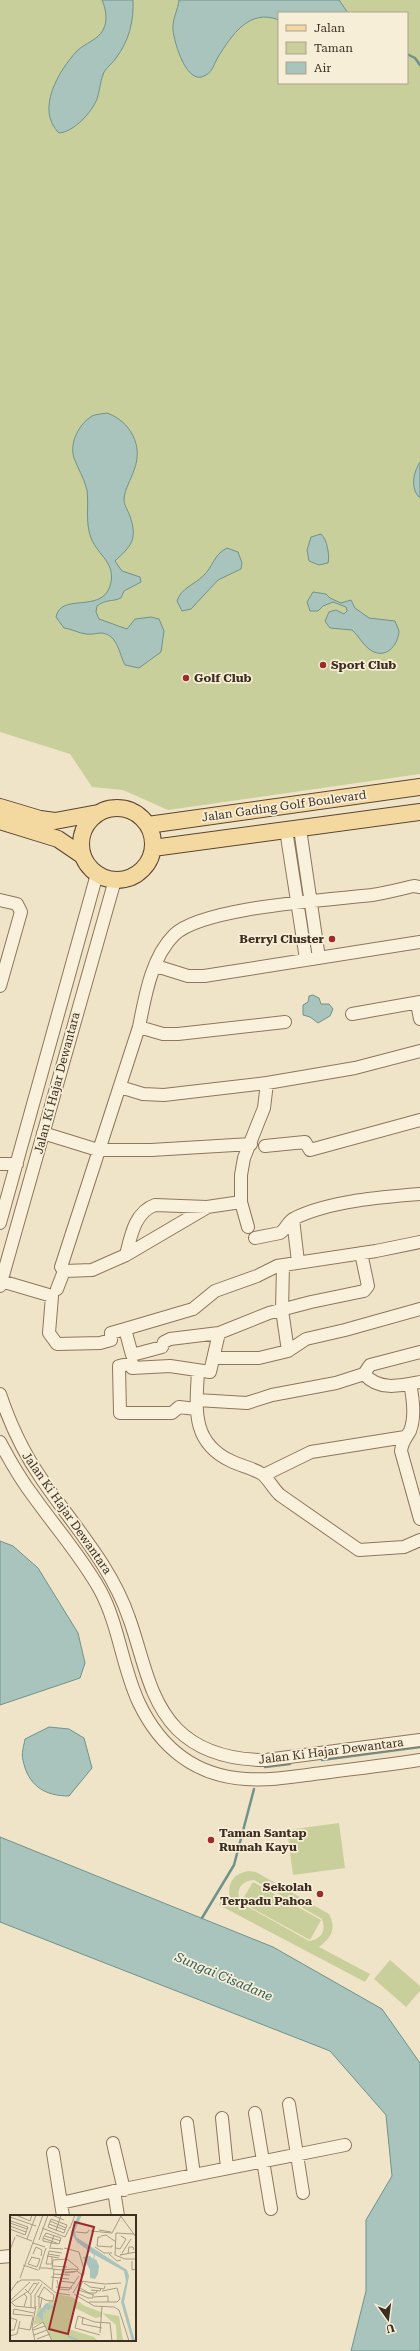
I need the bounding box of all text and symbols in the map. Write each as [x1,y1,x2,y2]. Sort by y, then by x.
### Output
legend [278,12,408,84]
text: Jalan [314,21,345,35]
text: Taman [314,41,353,55]
text: Air [314,61,331,75]
place label: Sport Club [331,658,396,672]
marker: Sport Club [318,660,328,670]
place label: Golf Club [194,671,252,685]
marker: Golf Club [181,673,191,683]
street label: Jalan Gading Golf Boulevard [201,787,368,824]
place label: Berryl Cluster [239,932,325,946]
marker: Berryl Cluster [327,934,337,944]
street label: Jalan Ki Hajar Dewantara [31,1010,83,1155]
street label: Jalan Ki Hajar Dewantara [19,1449,115,1577]
street label: Jalan Ki Hajar Dewantara [258,1735,405,1767]
place label: Taman Santap Rumah Kayu [219,1826,307,1854]
marker: Taman Santap Rumah Kayu [206,1835,216,1845]
place label: Sekolah Terpadu Pahoa [220,1880,312,1908]
marker: Sekolah Terpadu Pahoa [315,1889,325,1899]
water label: Sungai Cisadane [172,1949,275,2004]
inset map [10,2215,136,2341]
north arrow [368,2299,408,2339]
text: U [384,2321,396,2336]

